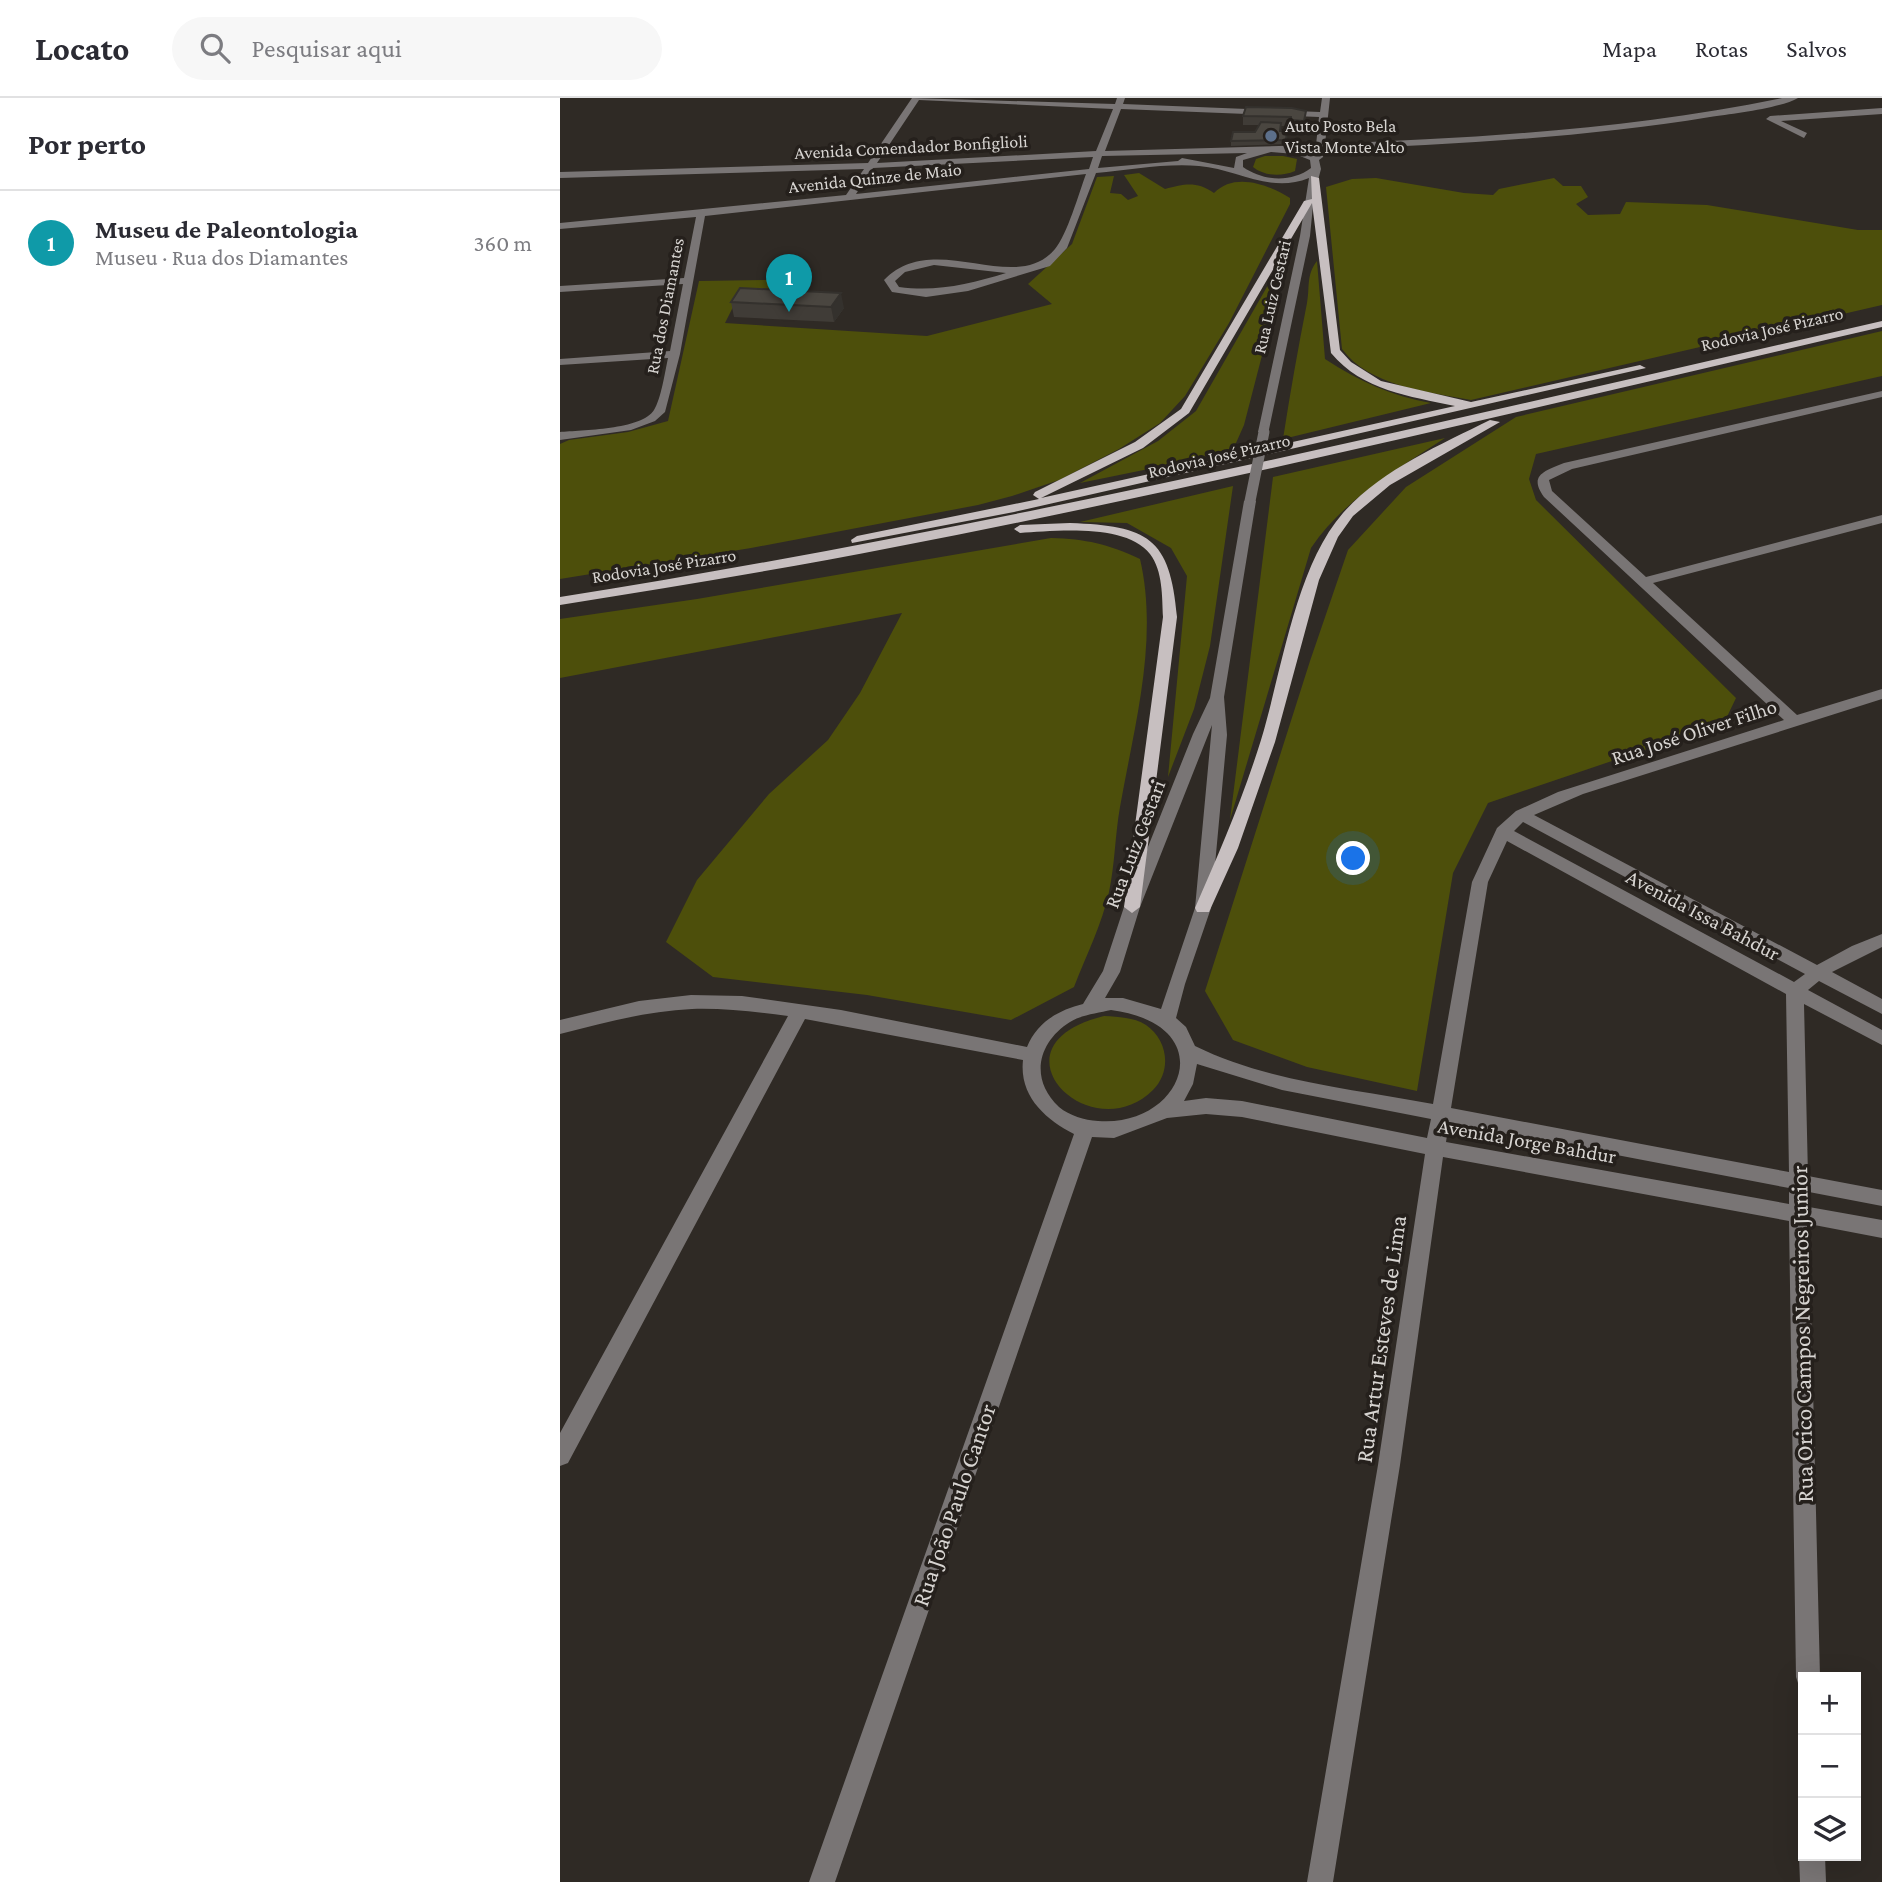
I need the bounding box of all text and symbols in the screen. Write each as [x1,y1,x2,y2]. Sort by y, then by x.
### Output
search box [172,17,662,80]
icon: search [196,29,234,67]
text: Locato [35,30,130,67]
text: Pesquisar aqui [252,34,402,63]
text: Mapa [1602,35,1657,62]
text: Rotas [1695,35,1748,62]
text: Salvos [1786,35,1847,62]
place label: Auto Posto Bela Vista Monte Alto [1285,116,1405,157]
text: Por perto [28,127,146,160]
marker: Auto Posto Bela Vista Monte Alto [1263,128,1279,144]
street label: Avenida Comendador Bonfiglioli [794,131,1028,163]
street label: Avenida Quinze de Maio [787,159,963,197]
text: Museu de Paleontologia [95,215,358,244]
text: 1 [47,230,55,256]
text: 360 m [474,230,532,256]
street label: Rua dos Diamantes [642,236,688,376]
street label: Rua Luiz Cestari [1249,238,1295,356]
text: Museu · Rua dos Diamantes [95,244,348,270]
pin: 1 [766,254,812,312]
street label: Rodovia José Pizarro [1699,303,1845,355]
street label: Rodovia José Pizarro [1146,430,1292,482]
street label: Rodovia José Pizarro [591,545,737,587]
street label: Rua José Oliver Filho [1608,694,1780,770]
street label: Rua Luiz Cestari [1100,776,1171,911]
your location [1336,841,1370,875]
street label: Avenida Issa Bahdur [1622,864,1784,966]
street label: Avenida Jorge Bahdur [1436,1113,1619,1169]
street label: Rua Orico Campos Negreiros Junior [1785,1165,1818,1503]
street label: Rua Artur Esteves de Lima [1350,1213,1411,1464]
street label: Rua João Paulo Cantor [906,1400,1001,1610]
map controls [1798,1672,1861,1861]
button: + [1798,1672,1861,1735]
button: − [1798,1735,1861,1798]
button: layers [1798,1798,1861,1861]

